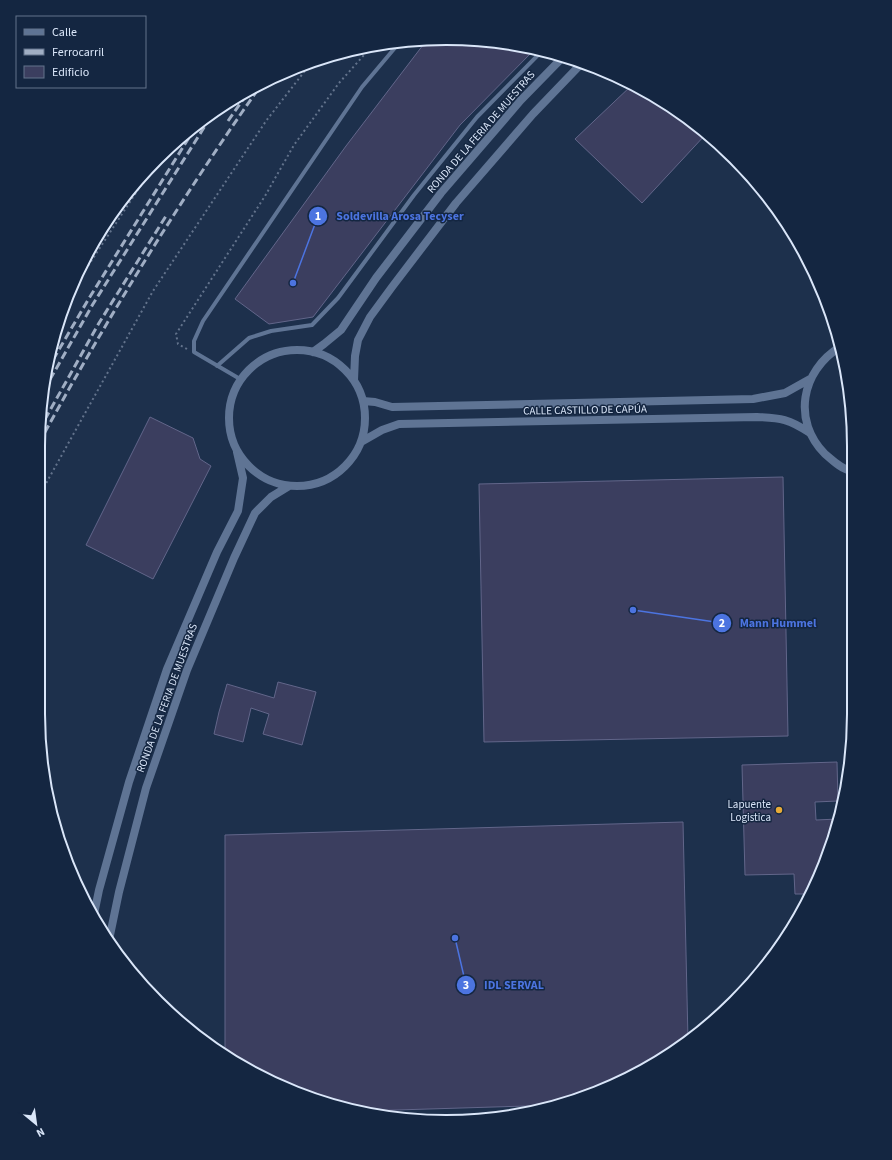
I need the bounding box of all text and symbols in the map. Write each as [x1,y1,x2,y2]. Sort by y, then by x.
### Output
legend [16,16,146,88]
text: Calle [52,24,77,41]
text: Ferrocarril [52,44,104,61]
text: Edificio [52,64,89,81]
street label: RONDA DE LA FERIA DE MUESTRAS [424,67,538,196]
callout: Soldevilla Arosa Tecyser [308,204,472,228]
text: 1 [315,208,321,225]
text: Soldevilla Arosa Tecyser [336,208,464,225]
street label: CALLE CASTILLO DE CAPÚA [523,401,647,419]
callout: Mann Hummel [712,611,825,635]
text: 2 [719,615,725,632]
text: Mann Hummel [740,615,817,632]
street label: RONDA DE LA FERIA DE MUESTRAS [133,621,201,775]
place label: Lapuente Logistica [728,797,772,825]
marker: Lapuente Logistica [774,805,784,815]
callout: IDL SERVAL [456,973,552,997]
text: 3 [463,977,469,994]
text: IDL SERVAL [484,977,544,994]
north arrow [16,1104,56,1144]
text: N [34,1124,47,1141]

